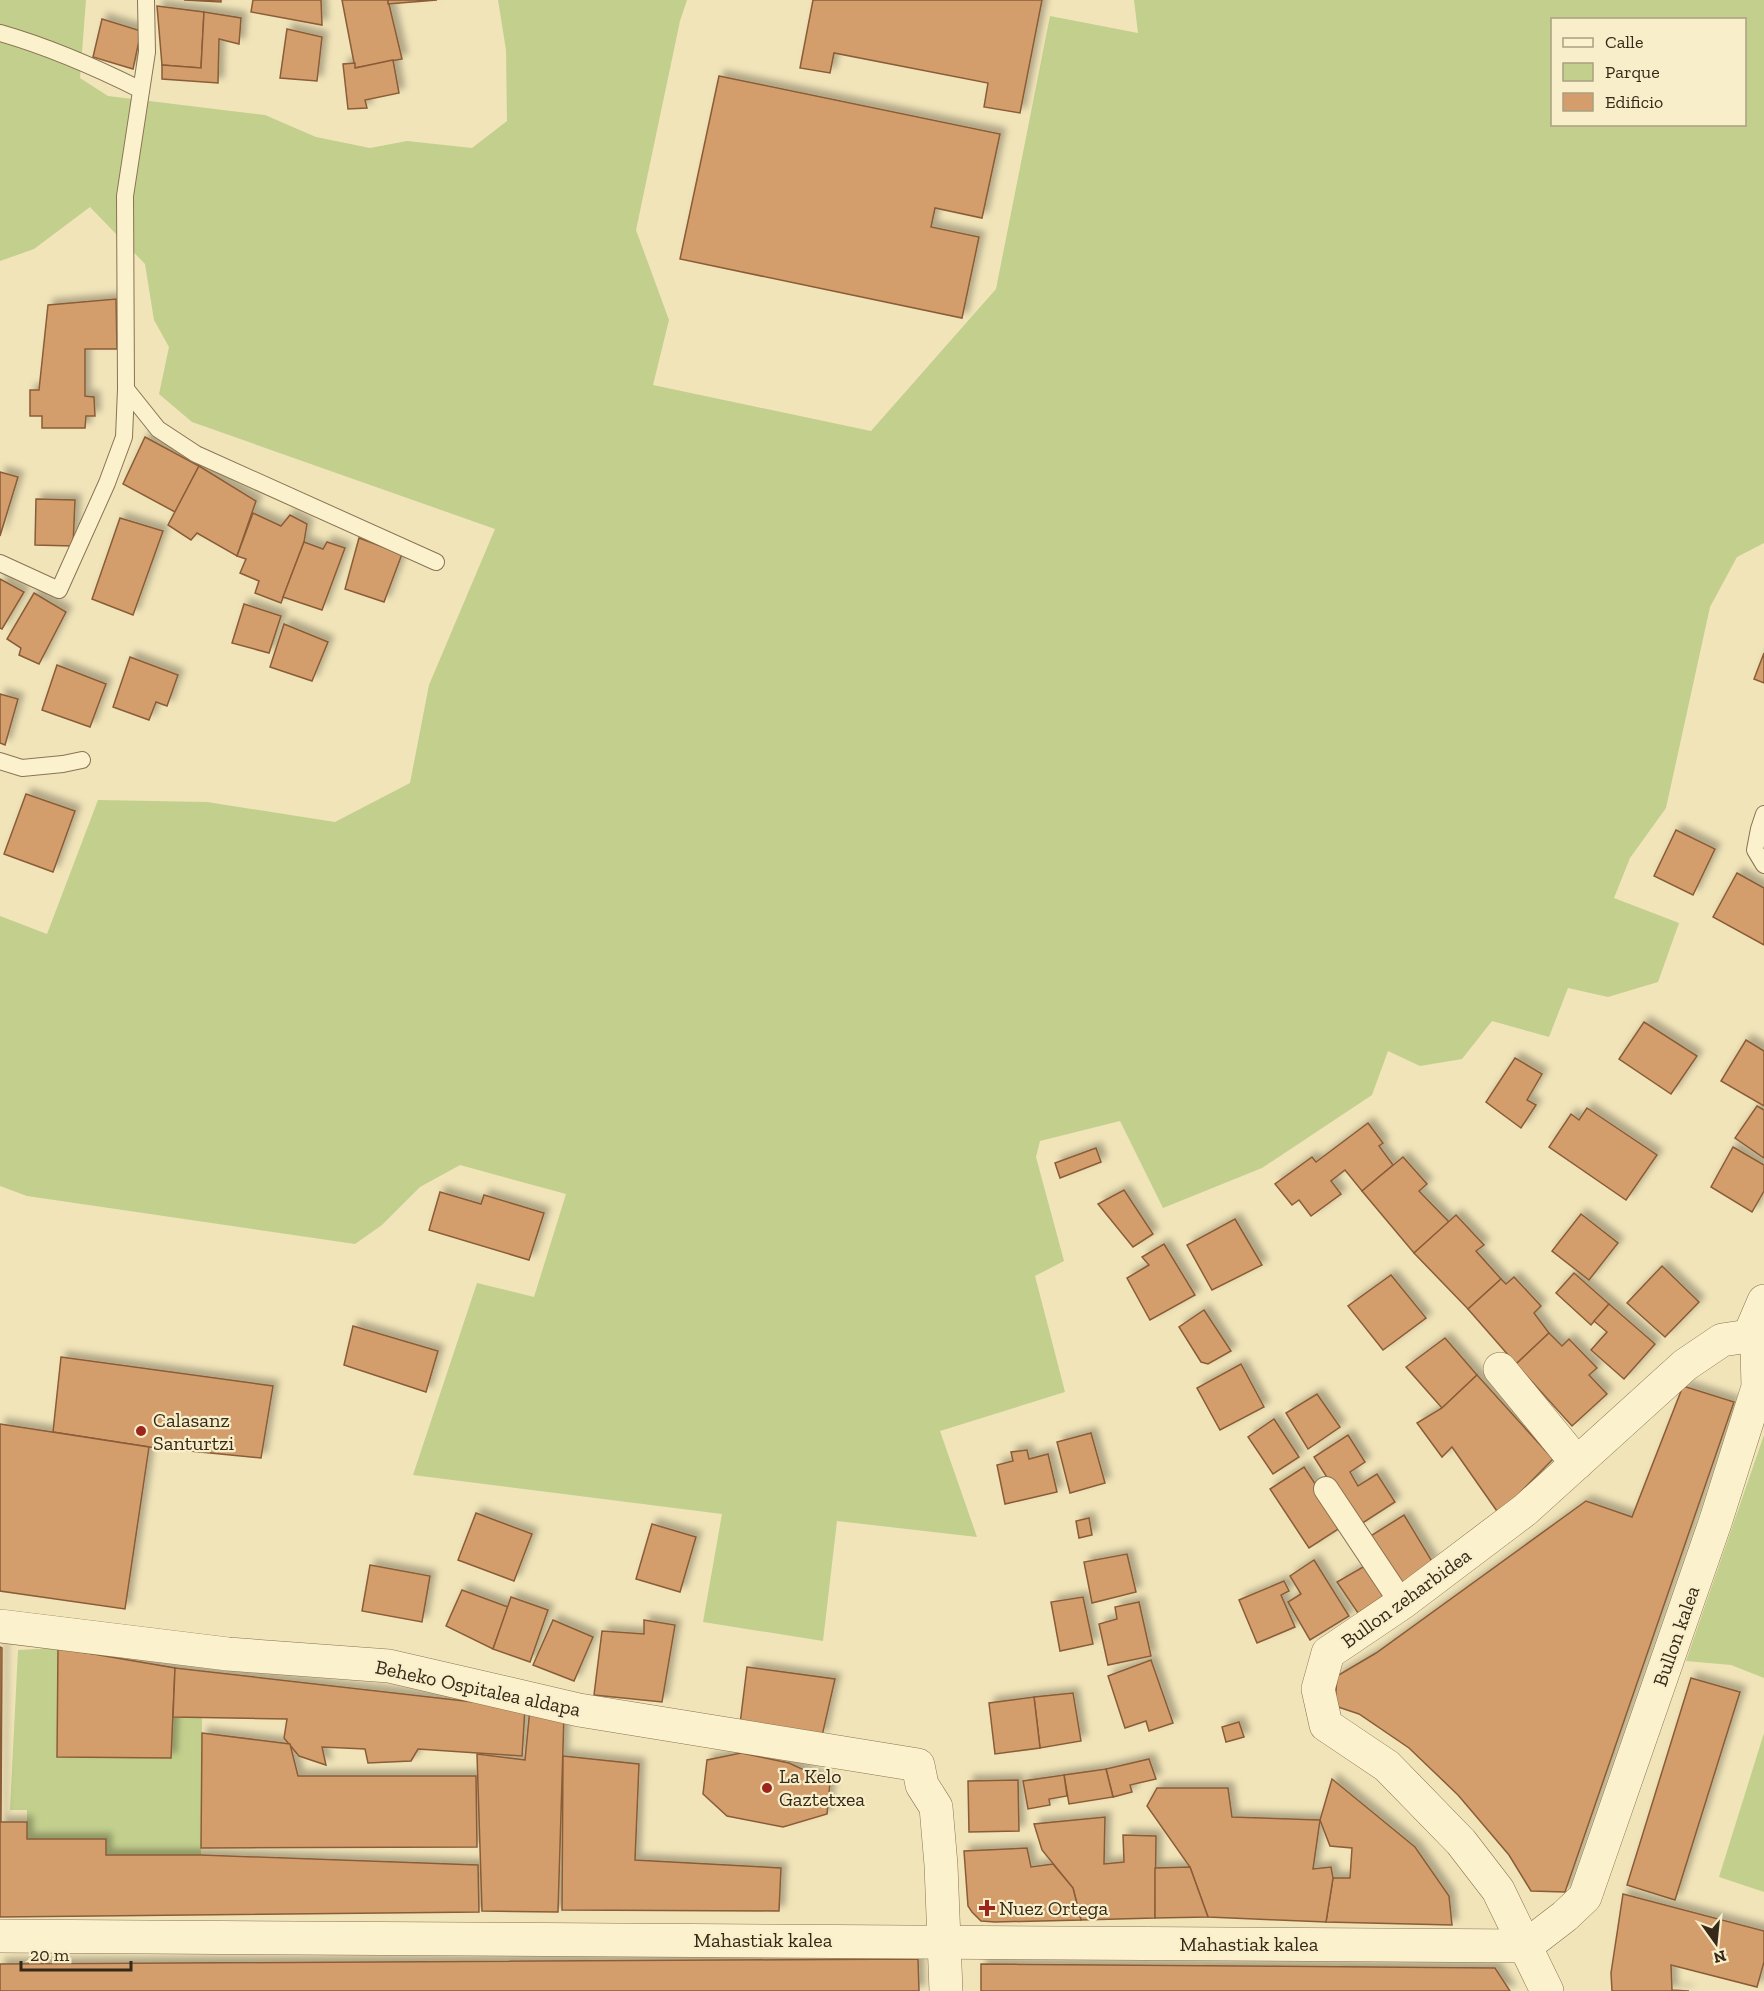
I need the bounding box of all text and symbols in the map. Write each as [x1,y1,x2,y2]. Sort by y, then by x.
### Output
legend [1551,18,1746,126]
text: Calle [1605,31,1643,53]
text: Parque [1605,61,1660,83]
text: Edificio [1605,91,1663,113]
place label: Calasanz Santurtzi [153,1408,235,1455]
marker: Calasanz Santurtzi [134,1424,148,1438]
street label: Bullon zeharbidea [1336,1543,1476,1653]
street label: Bullon kalea [1648,1582,1704,1689]
street label: Beheko Ospitalea aldapa [373,1655,583,1722]
place label: La Kelo Gaztetxea [779,1764,865,1811]
marker: La Kelo Gaztetxea [760,1781,774,1795]
place label: Nuez Ortega [999,1896,1109,1920]
marker: Nuez Ortega [980,1901,994,1915]
north arrow [1686,1913,1746,1973]
street label: Mahastiak kalea [694,1928,833,1952]
street label: Mahastiak kalea [1180,1932,1319,1956]
scale bar [21,1934,130,1972]
text: 20 m [30,1944,70,1966]
text: N [1711,1946,1728,1968]

